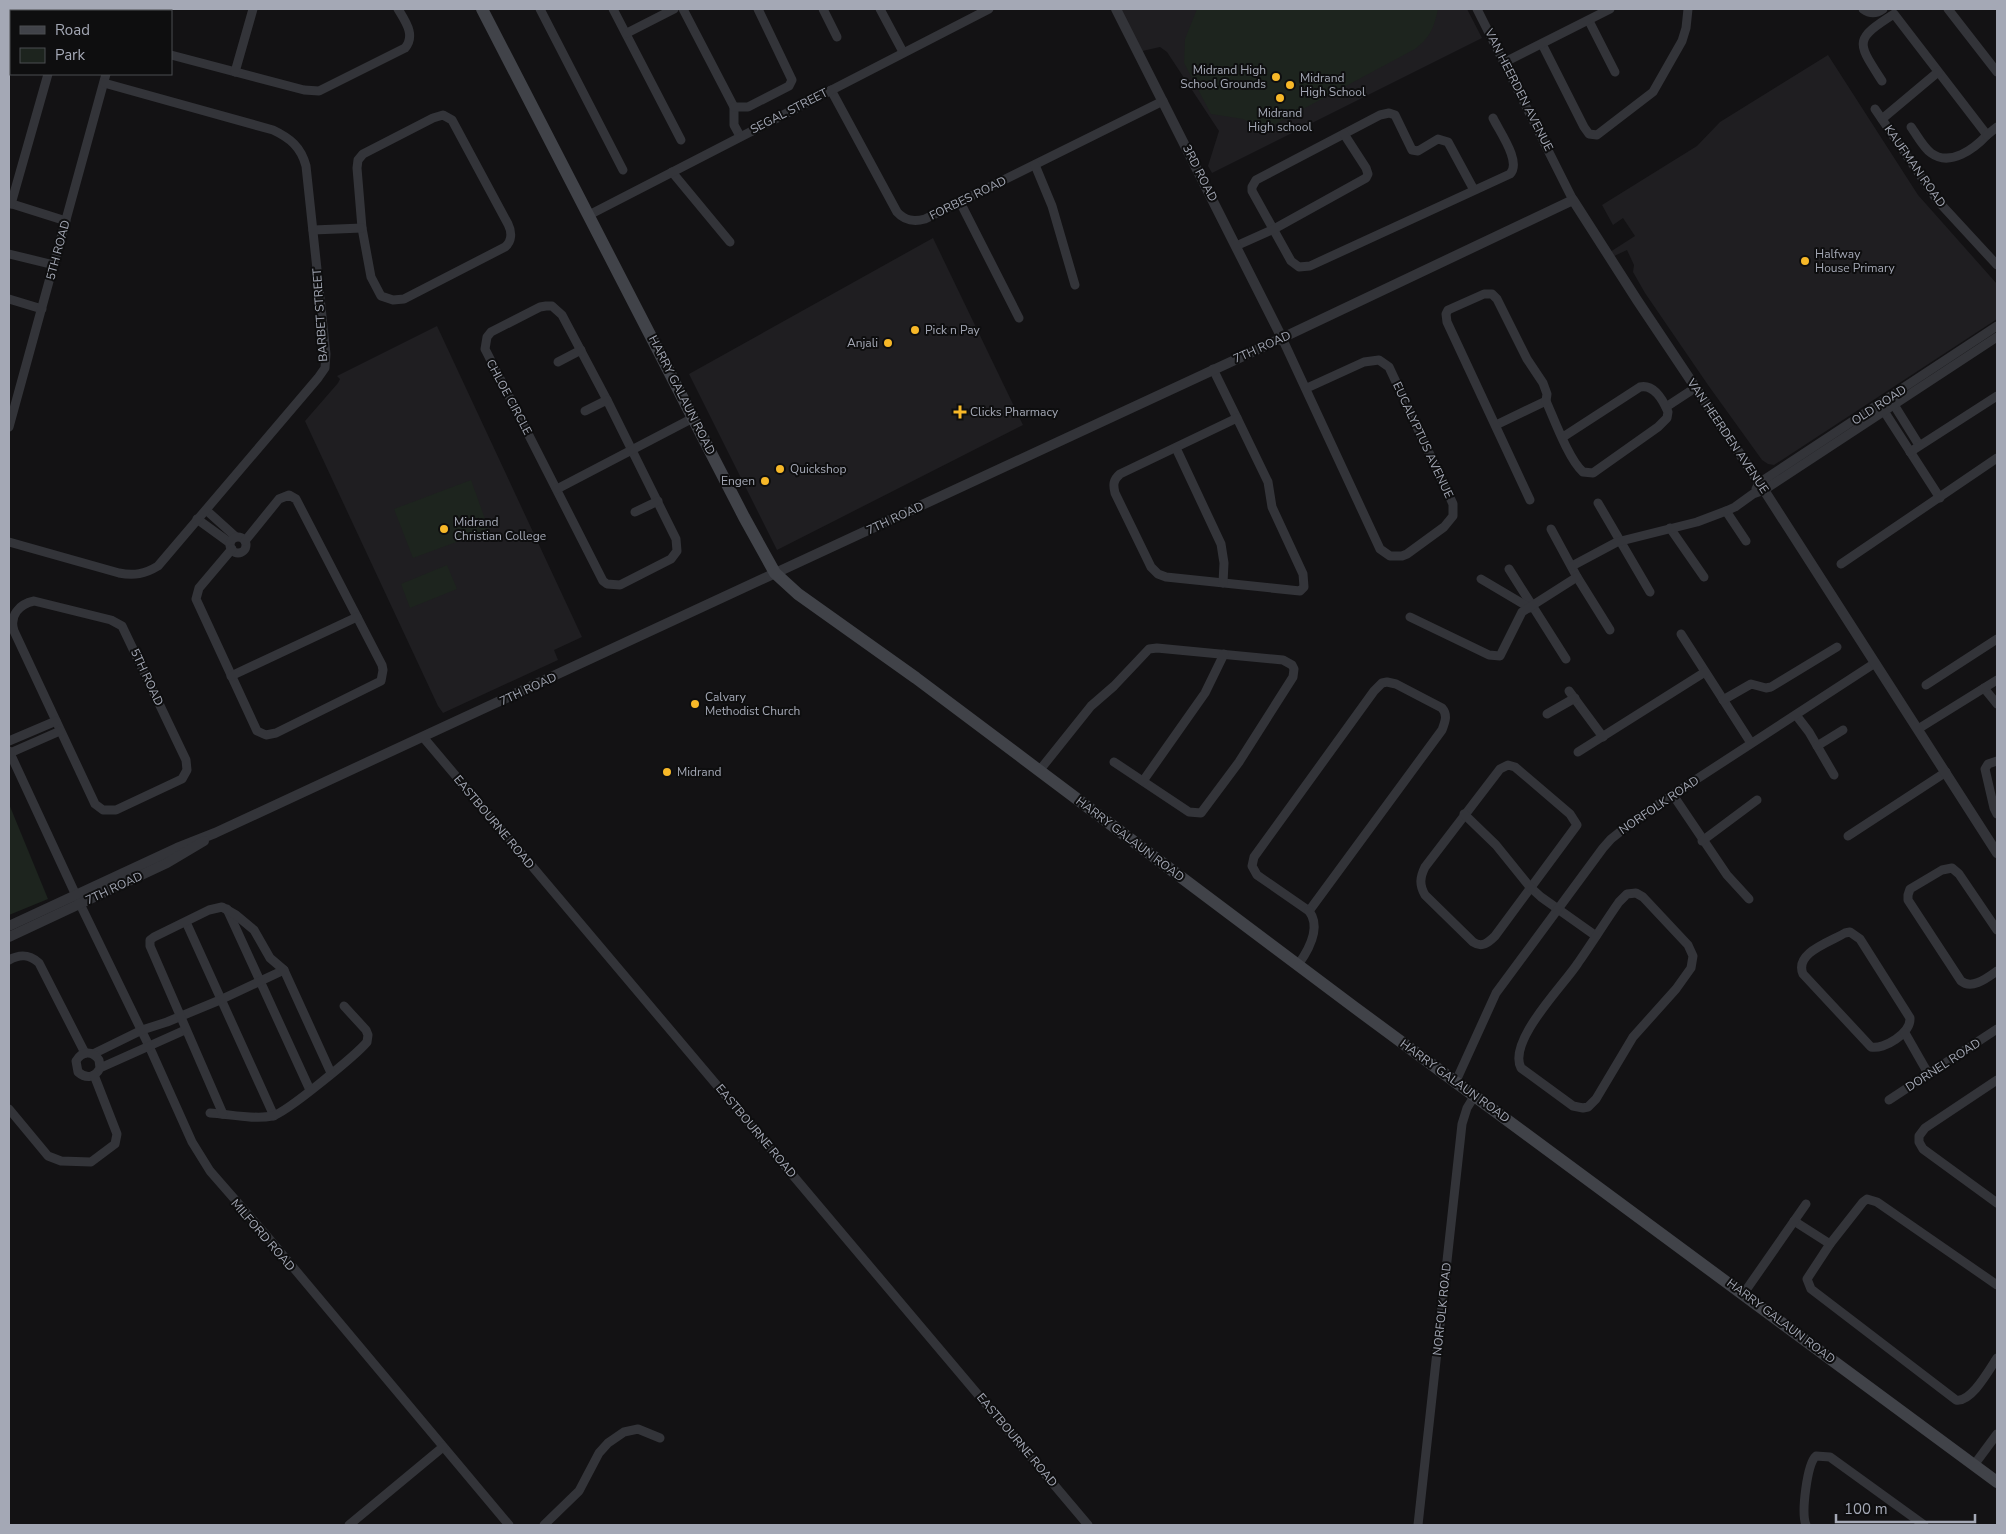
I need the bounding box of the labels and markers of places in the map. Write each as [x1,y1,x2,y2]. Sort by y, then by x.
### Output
place label: Midrand High School Grounds [1180,62,1266,92]
place label: Midrand High School [1300,70,1366,100]
marker: Midrand High School Grounds [1270,71,1282,83]
marker: Midrand High School [1284,79,1296,91]
marker: Midrand High school [1274,92,1286,104]
place label: Midrand High school [1248,105,1312,135]
place label: Halfway House Primary [1815,246,1896,276]
marker: Halfway House Primary [1799,255,1811,267]
place label: Pick n Pay [925,322,981,338]
marker: Pick n Pay [909,324,921,336]
place label: Anjali [847,335,878,351]
marker: Anjali [882,337,894,349]
place label: Clicks Pharmacy [970,404,1059,420]
marker: Clicks Pharmacy [954,406,966,418]
place label: Quickshop [790,461,846,477]
marker: Quickshop [774,463,786,475]
place label: Engen [721,473,755,489]
marker: Engen [759,475,771,487]
place label: Midrand Christian College [454,514,546,544]
marker: Midrand Christian College [438,523,450,535]
place label: Calvary Methodist Church [705,689,800,719]
marker: Calvary Methodist Church [689,698,701,710]
place label: Midrand [677,764,721,780]
marker: Midrand [661,766,673,778]

